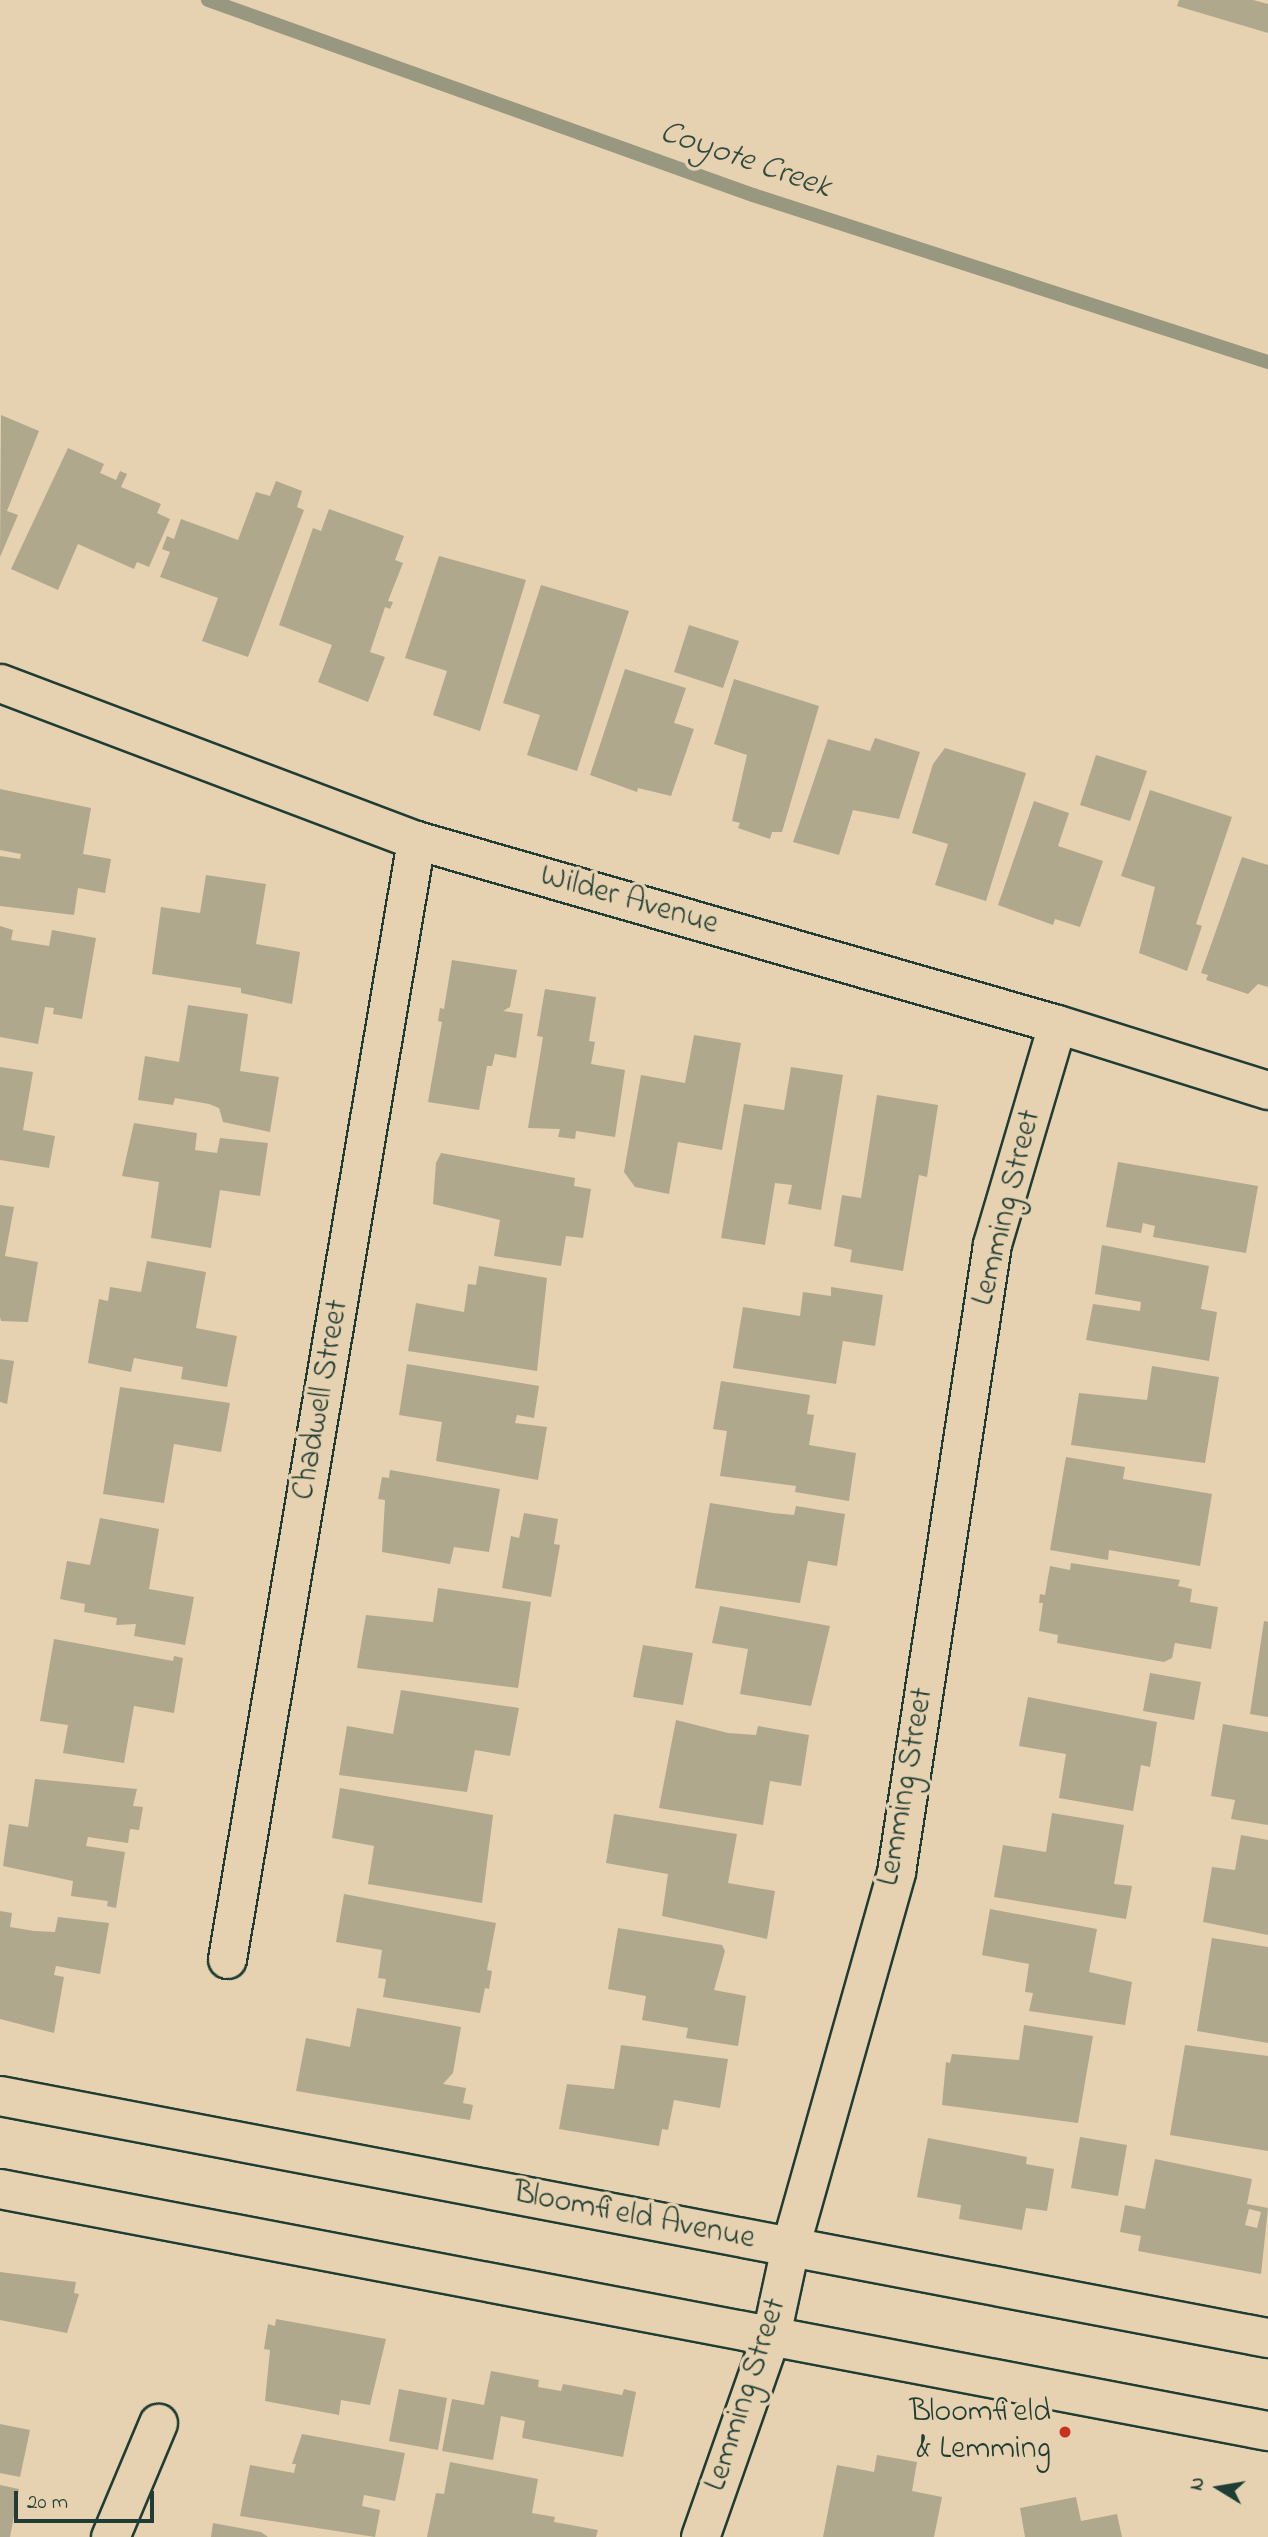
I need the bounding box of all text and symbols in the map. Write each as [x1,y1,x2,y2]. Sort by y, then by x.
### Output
water label: Coyote Creek [654,113,836,209]
street label: Wilder Avenue [536,857,722,945]
street label: Lemming Street [965,1106,1051,1310]
street label: Chadwell Street [285,1297,359,1503]
street label: Lemming Street [871,1685,943,1889]
street label: Bloomfield Avenue [510,2175,758,2259]
street label: Lemming Street [698,2294,796,2496]
place label: Bloomfield & Lemming [910,2395,1051,2470]
marker: Bloomfield & Lemming [1057,2424,1073,2440]
north arrow [1184,2453,1254,2523]
text: N [1183,2475,1212,2493]
scale bar [18,2478,158,2522]
text: 20 m [27,2488,68,2518]

